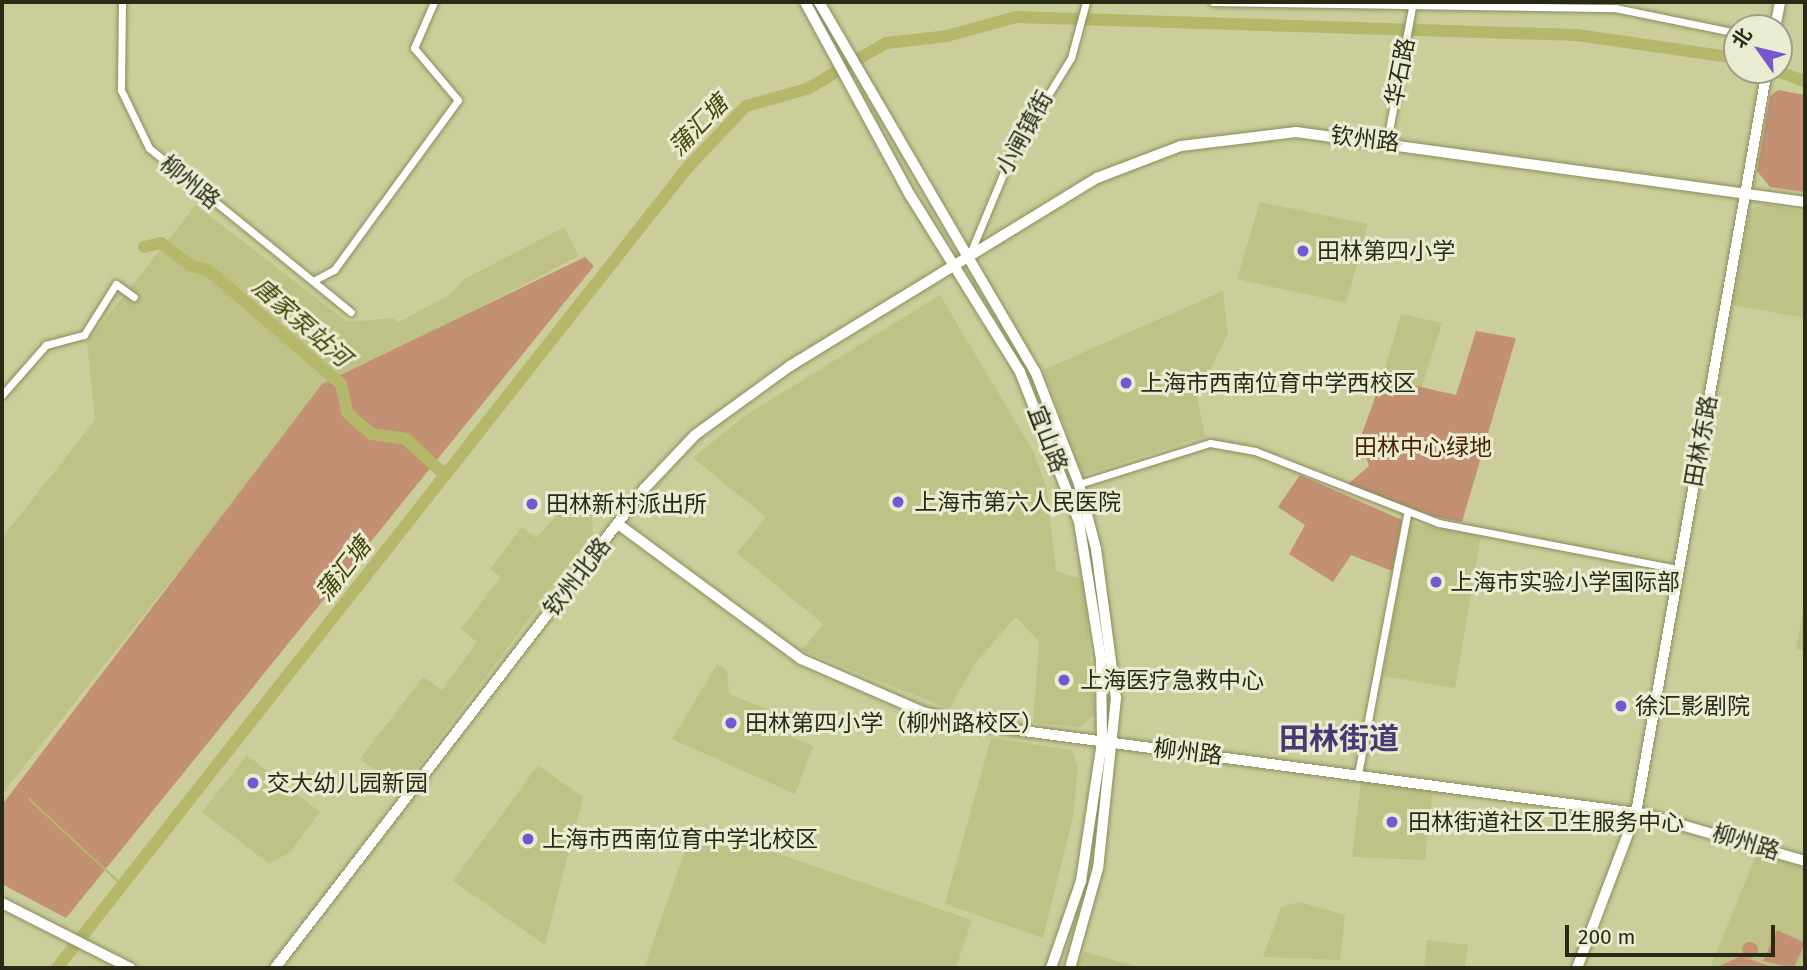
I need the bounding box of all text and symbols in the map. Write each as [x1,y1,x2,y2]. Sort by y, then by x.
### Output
north arrow [1723,14,1793,84]
text: 北 [1727,24,1757,52]
street label: 华石路 [1380,36,1420,108]
street label: 小闸镇街 [990,86,1058,180]
water label: 蒲汇塘 [664,90,734,162]
street label: 钦州路 [1329,121,1401,157]
street label: 柳州路 [155,150,225,214]
place label: 田林第四小学 [1317,237,1455,265]
marker: 田林第四小学 [1295,243,1311,259]
water label: 唐家泵站河 [246,273,356,373]
place label: 上海市西南位育中学西校区 [1140,369,1416,397]
marker: 上海市西南位育中学西校区 [1118,375,1134,391]
street label: 田林东路 [1679,393,1723,489]
street label: 宜山路 [1023,402,1073,476]
park label: 田林中心绿地 [1354,433,1492,461]
place label: 上海市第六人民医院 [914,488,1121,516]
place label: 田林新村派出所 [546,490,707,518]
marker: 上海市第六人民医院 [888,492,908,512]
marker: 田林新村派出所 [524,496,540,512]
street label: 钦州北路 [538,532,616,622]
water label: 蒲汇塘 [310,533,378,607]
place label: 上海市实验小学国际部 [1450,568,1680,596]
marker: 上海市实验小学国际部 [1428,574,1444,590]
place label: 上海医疗急救中心 [1080,666,1264,694]
marker: 上海医疗急救中心 [1054,670,1074,690]
place label: 徐汇影剧院 [1635,692,1750,720]
marker: 徐汇影剧院 [1613,698,1629,714]
place label: 田林第四小学（柳州路校区） [745,709,1044,737]
marker: 田林第四小学（柳州路校区） [723,715,739,731]
district label: 田林街道 [1279,721,1399,757]
street label: 柳州路 [1152,734,1224,770]
place label: 交大幼儿园新园 [267,769,428,797]
marker: 交大幼儿园新园 [245,775,261,791]
place label: 田林街道社区卫生服务中心 [1408,808,1684,836]
marker: 田林街道社区卫生服务中心 [1382,812,1402,832]
street label: 柳州路 [1709,819,1783,865]
place label: 上海市西南位育中学北校区 [542,825,818,853]
marker: 上海市西南位育中学北校区 [520,831,536,847]
scale bar [1569,911,1779,955]
text: 200 m [1578,924,1635,950]

